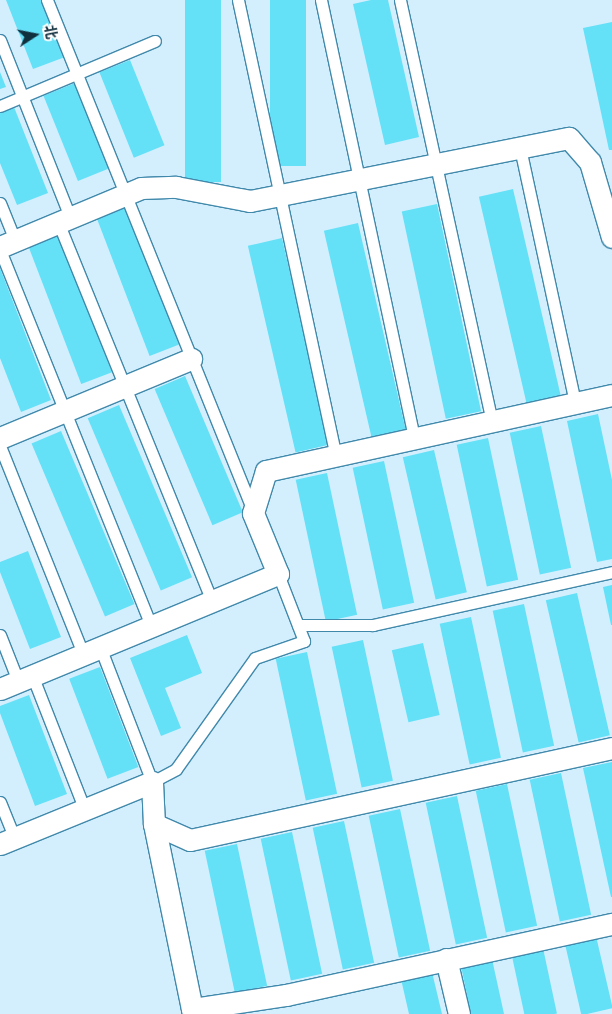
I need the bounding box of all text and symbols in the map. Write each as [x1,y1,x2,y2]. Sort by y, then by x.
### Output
north arrow [10,10,60,60]
text: 北 [41,24,60,41]

